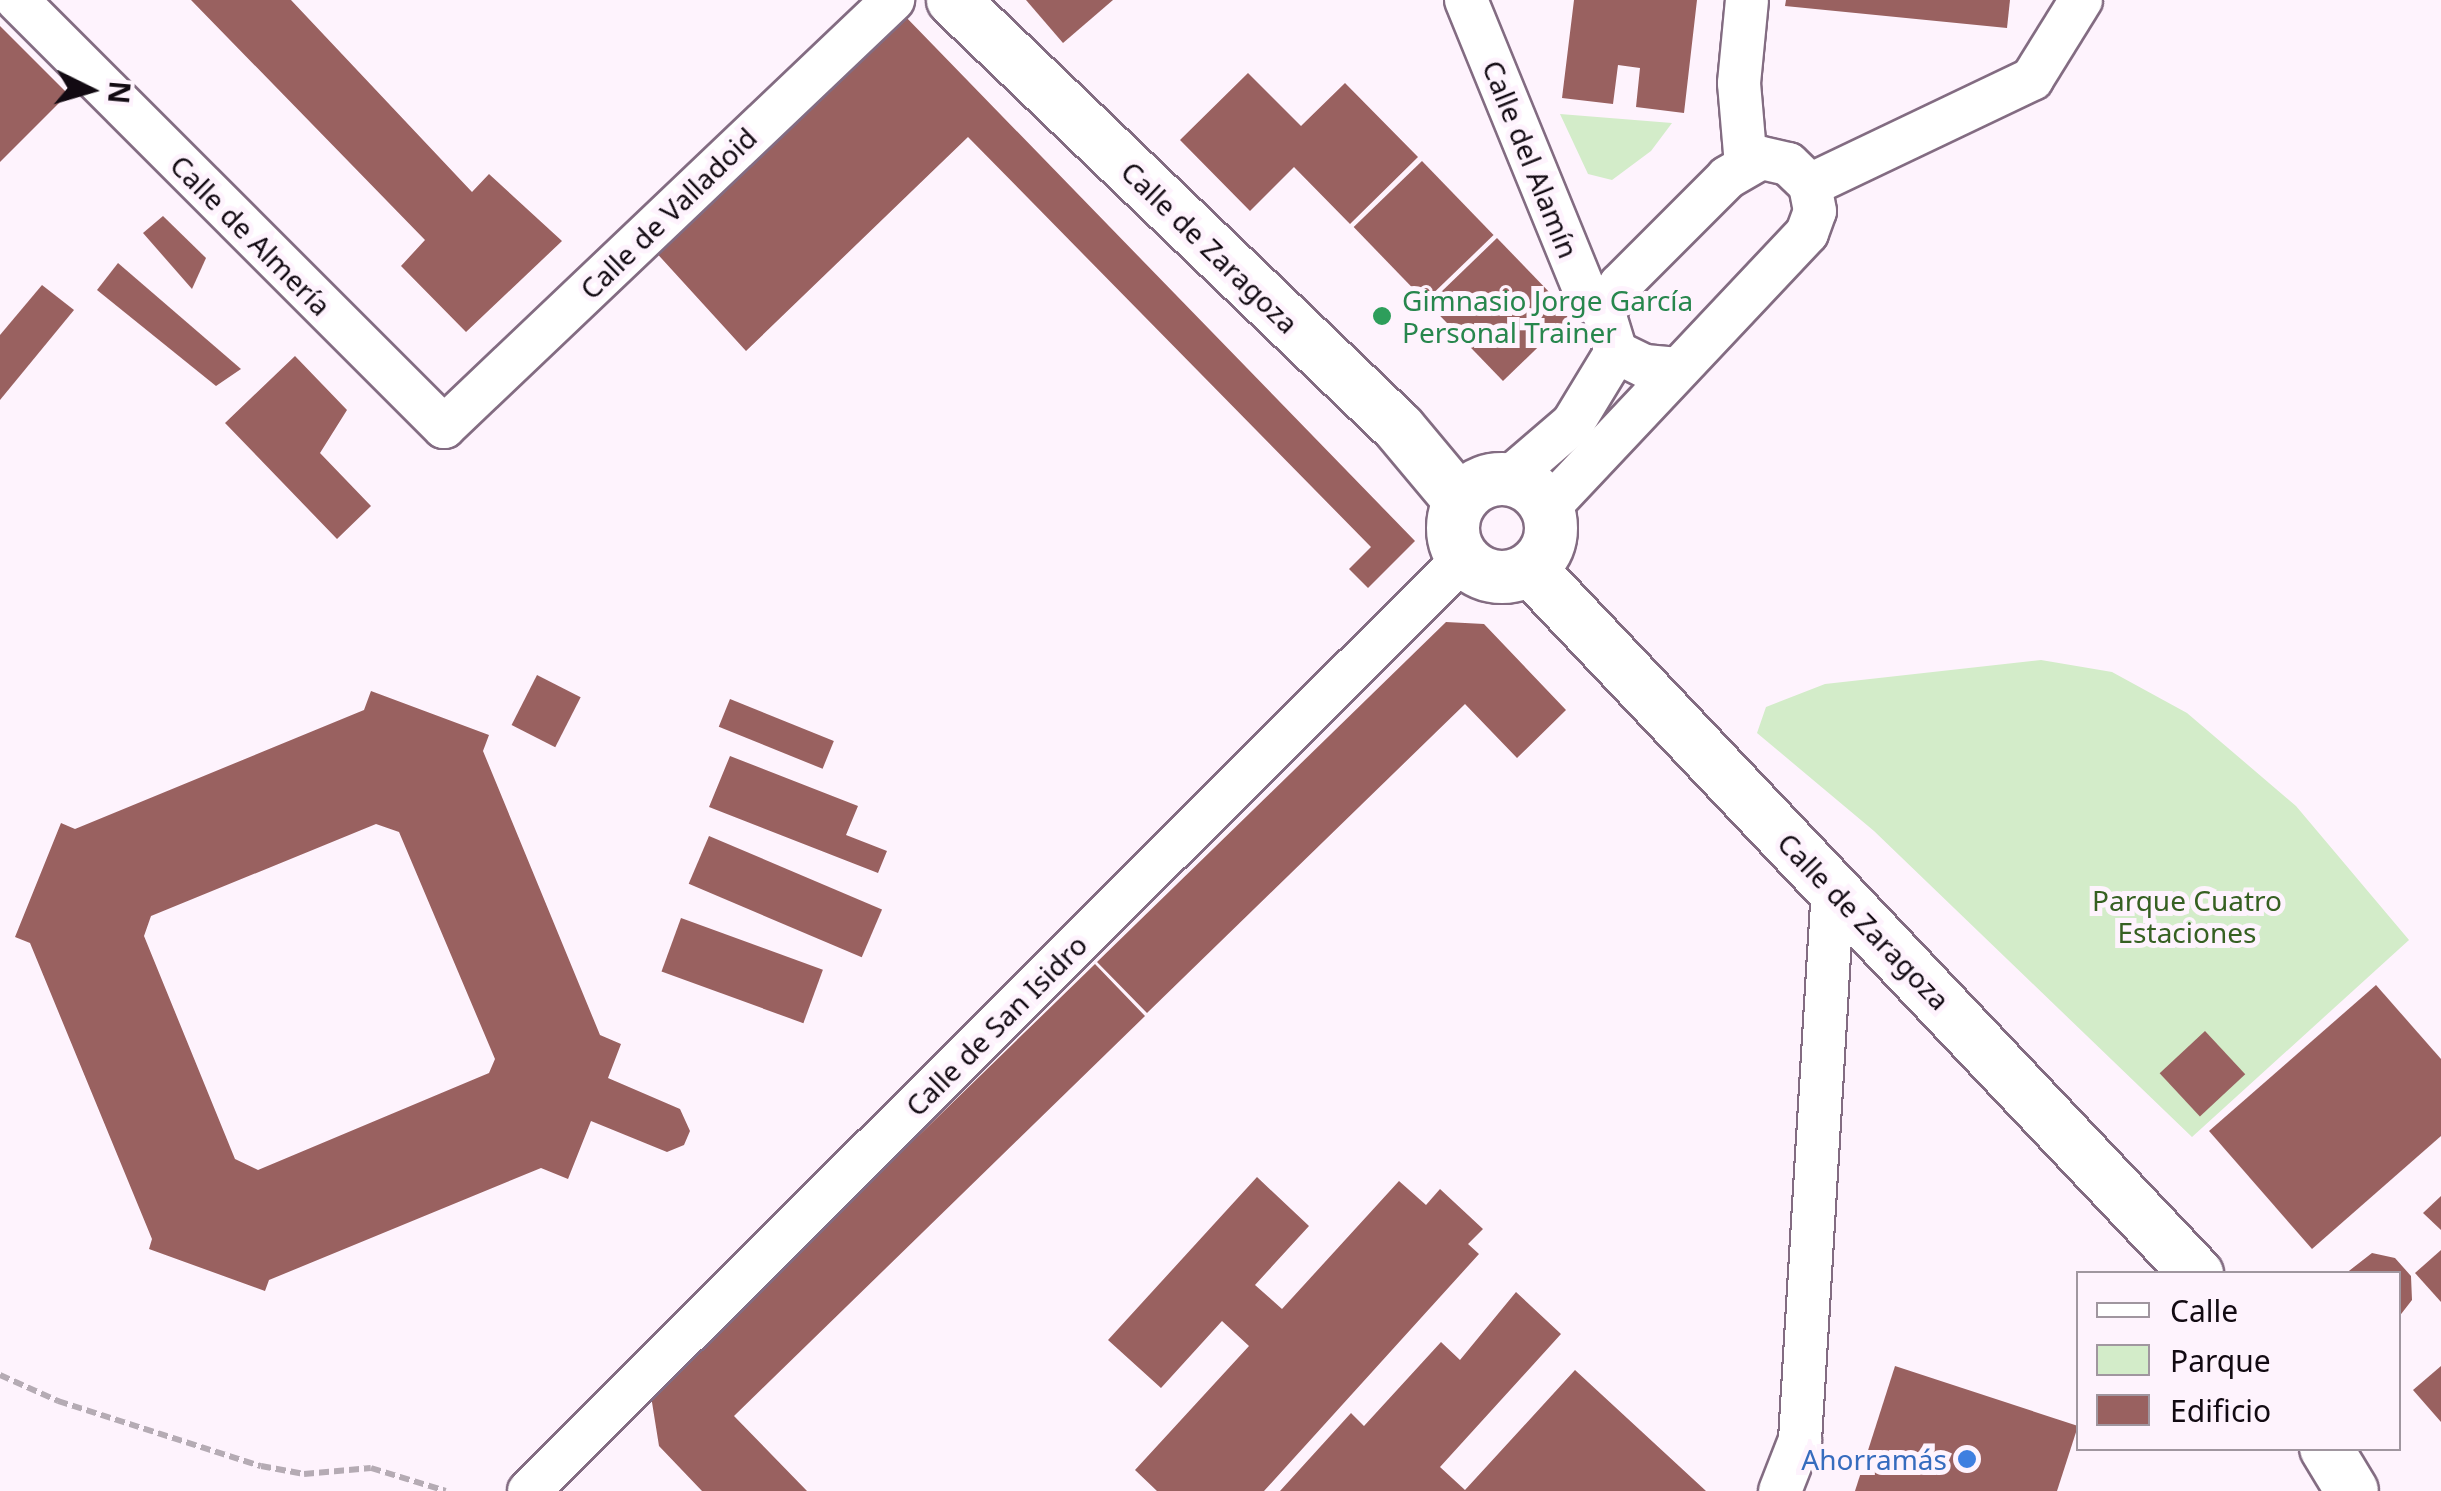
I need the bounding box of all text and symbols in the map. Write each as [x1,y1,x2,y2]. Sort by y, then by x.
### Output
north arrow [40,40,140,140]
street label: Calle del Alamín [1476,55,1586,263]
text: N [100,80,140,106]
street label: Calle de Valladoid [573,120,763,306]
street label: Calle de Almería [164,148,338,322]
street label: Calle de Zaragoza [1115,154,1305,340]
place label: Gimnasio Jorge García Personal Trainer [1402,283,1693,349]
marker: Gimnasio Jorge García Personal Trainer [1371,305,1393,327]
street label: Calle de Zaragoza [1771,826,1957,1016]
park label: Parque Cuatro Estaciones [2092,883,2282,949]
street label: Calle de San Isidro [898,927,1094,1123]
legend [2076,1271,2401,1451]
text: Calle [2170,1290,2238,1331]
text: Parque [2170,1340,2271,1381]
text: Edificio [2170,1390,2271,1431]
place label: Ahorramás [1801,1442,1947,1476]
marker: Ahorramás [1956,1448,1978,1470]

